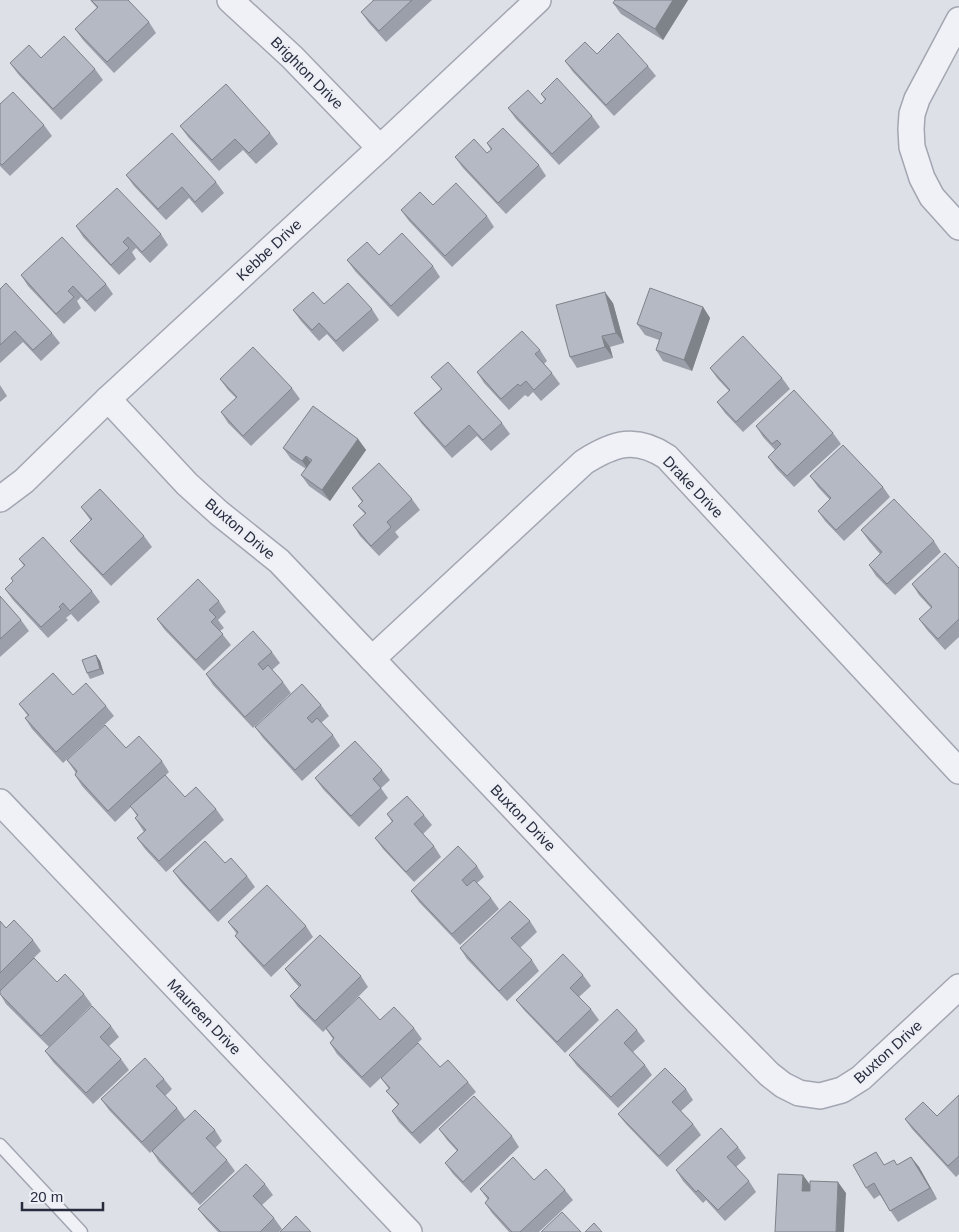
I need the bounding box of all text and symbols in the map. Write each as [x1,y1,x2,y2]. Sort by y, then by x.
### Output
street label: Brighton Drive [268,33,347,112]
street label: Kebbe Drive [233,215,305,284]
street label: Drake Drive [660,452,727,521]
street label: Buxton Drive [202,495,279,563]
street label: Buxton Drive [487,781,559,854]
street label: Maureen Drive [164,975,245,1058]
street label: Buxton Drive [850,1017,925,1087]
scale bar [22,1180,104,1212]
text: 20 m [30,1188,63,1205]

